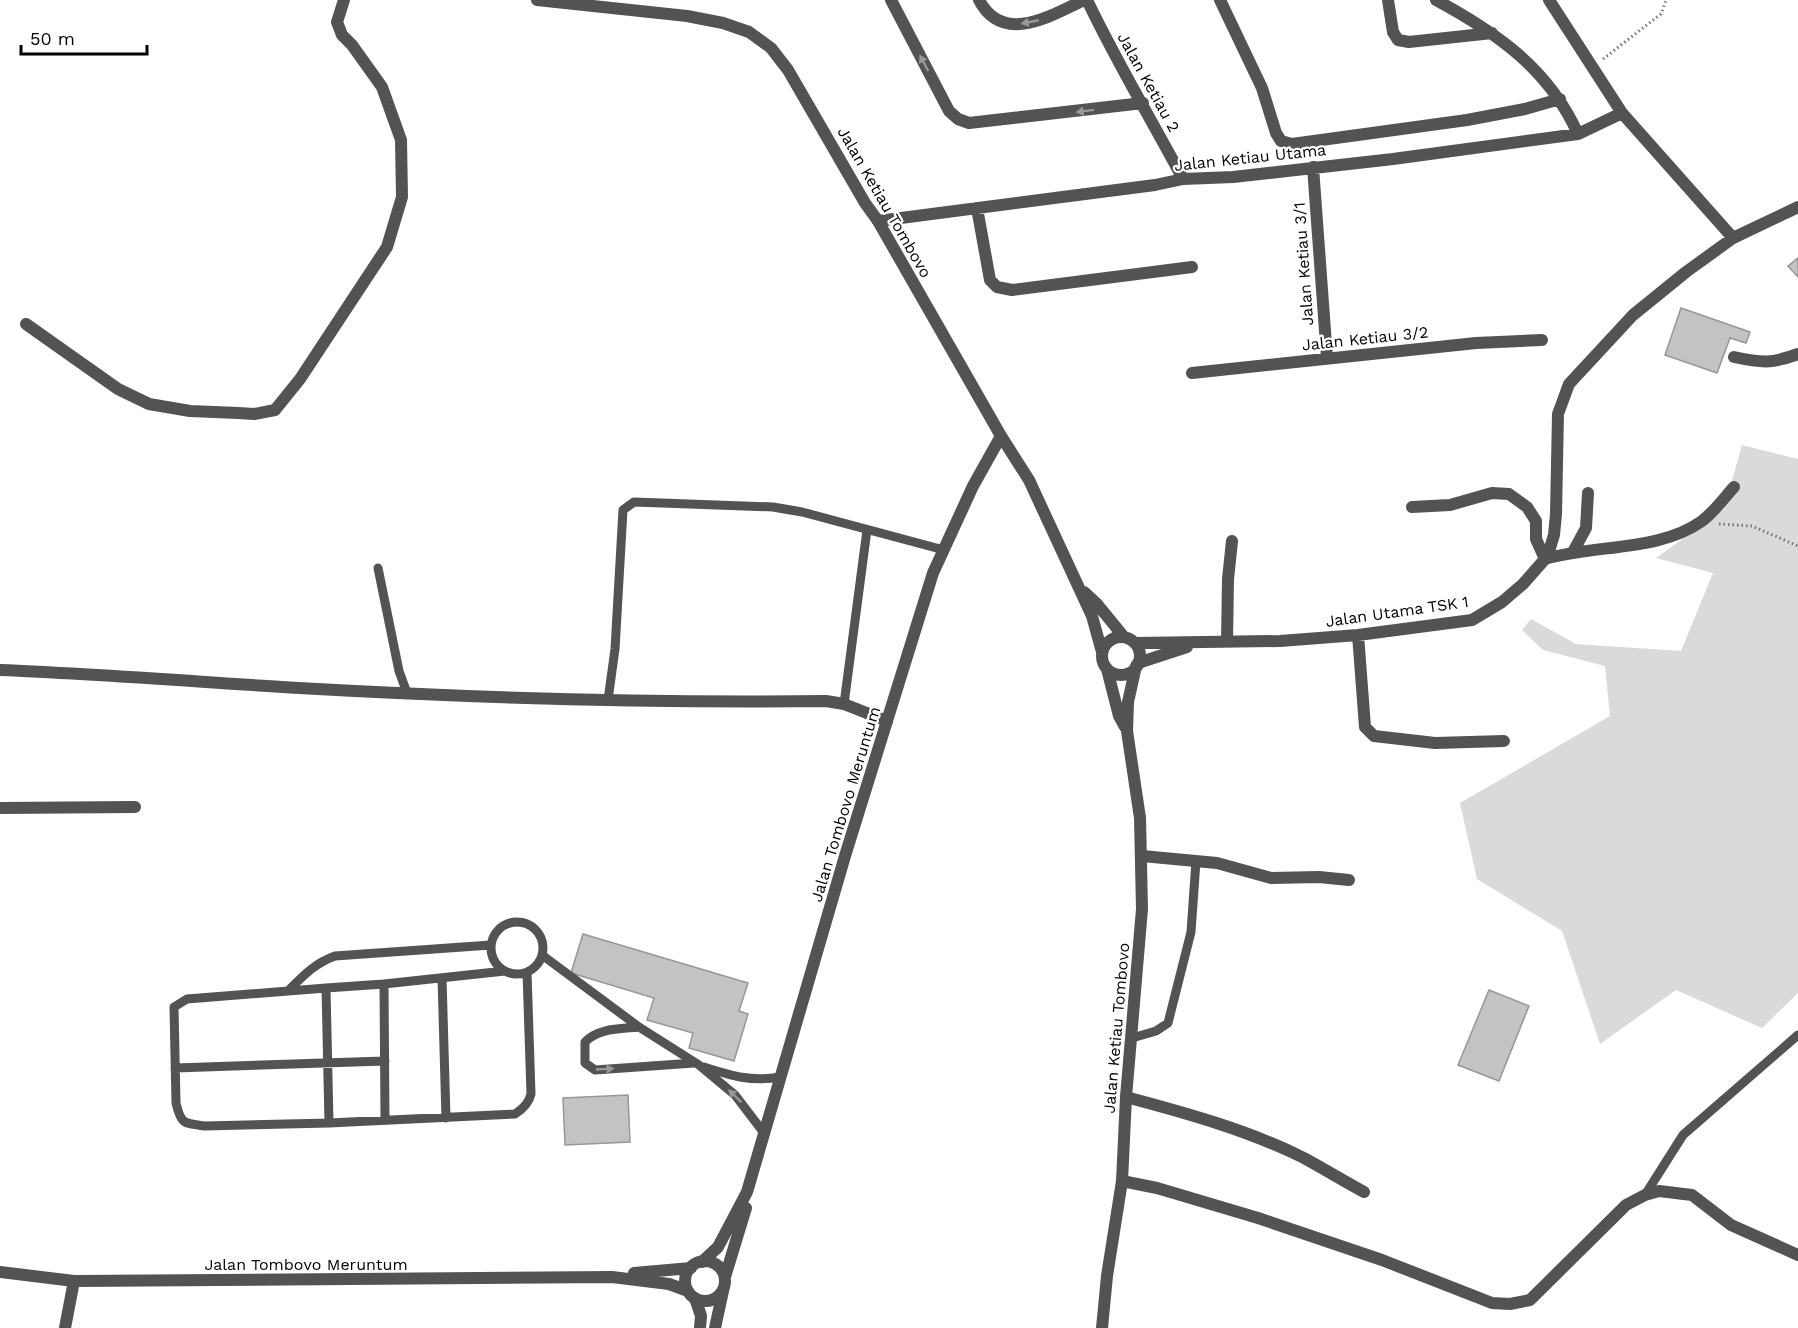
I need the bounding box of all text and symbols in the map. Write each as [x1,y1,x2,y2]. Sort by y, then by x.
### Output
scale bar [21,18,147,56]
one-way arrow [1021,18,1040,27]
text: 50 m [30,28,75,49]
street label: Jalan Ketiau 2 [1113,29,1184,135]
one-way arrow [919,54,929,71]
one-way arrow [1075,106,1094,115]
street label: Jalan Ketiau Tombovo [834,123,936,281]
street label: Jalan Ketiau Utama [1173,140,1327,175]
street label: Jalan Ketiau 3/1 [1290,202,1317,326]
street label: Jalan Ketiau 3/2 [1301,322,1429,355]
street label: Jalan Utama TSK 1 [1324,592,1470,631]
street label: Jalan Tombovo Meruntum [807,704,884,904]
street label: Jalan Ketiau Tombovo [1100,942,1133,1114]
one-way arrow [596,1064,615,1073]
one-way arrow [727,1089,742,1103]
street label: Jalan Tombovo Meruntum [204,1255,408,1274]

